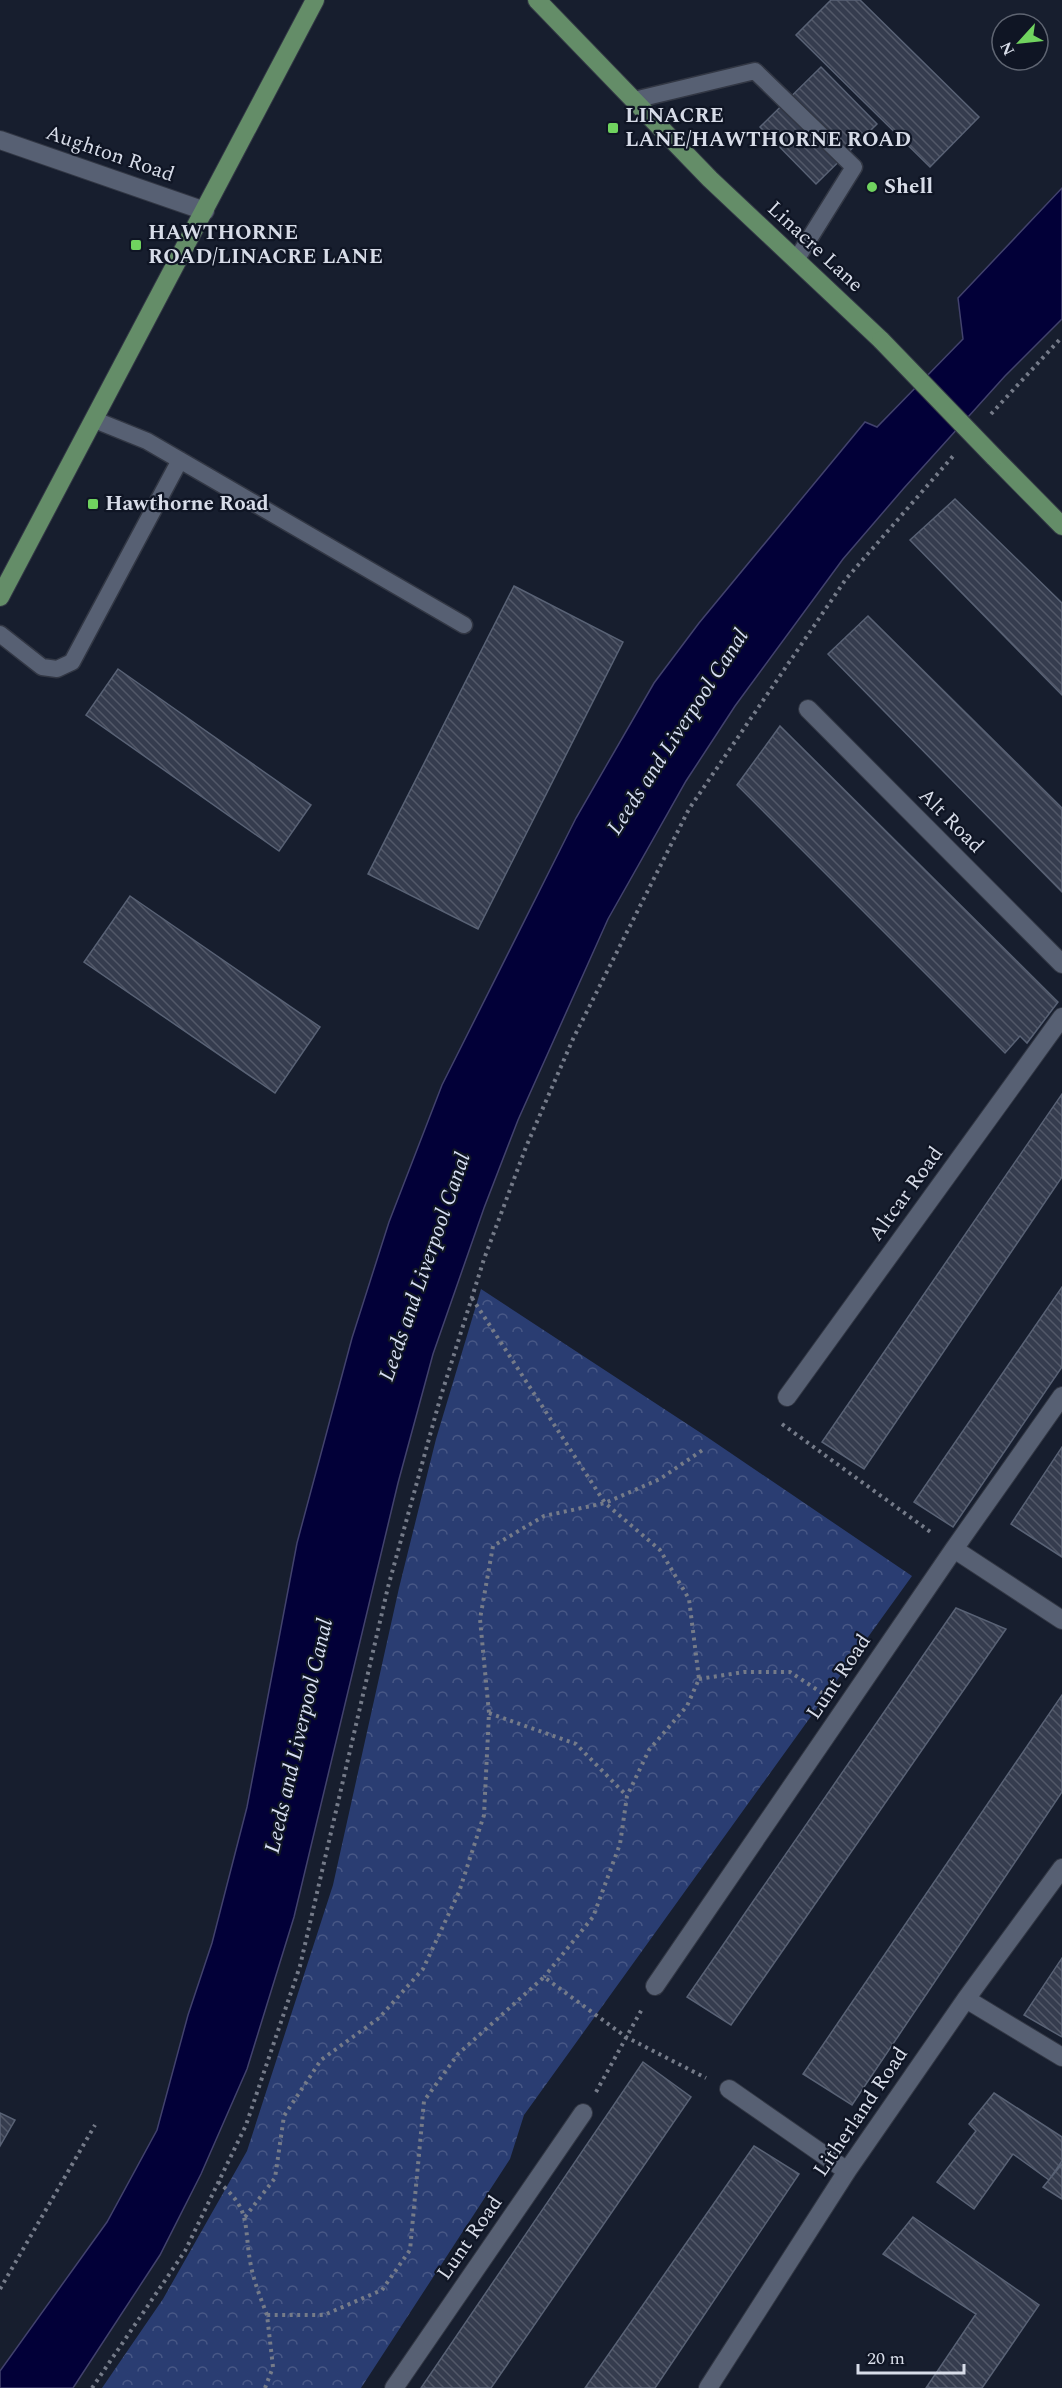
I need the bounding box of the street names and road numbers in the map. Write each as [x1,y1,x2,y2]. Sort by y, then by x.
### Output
street label: Aughton Road [41,117,179,191]
street label: Linacre Lane [759,194,871,300]
street label: Alt Road [911,781,991,861]
street label: Altcar Road [861,1140,951,1248]
street label: Lunt Road [799,1628,879,1726]
street label: Litherland Road [806,2040,916,2184]
street label: Lunt Road [429,2189,511,2287]

